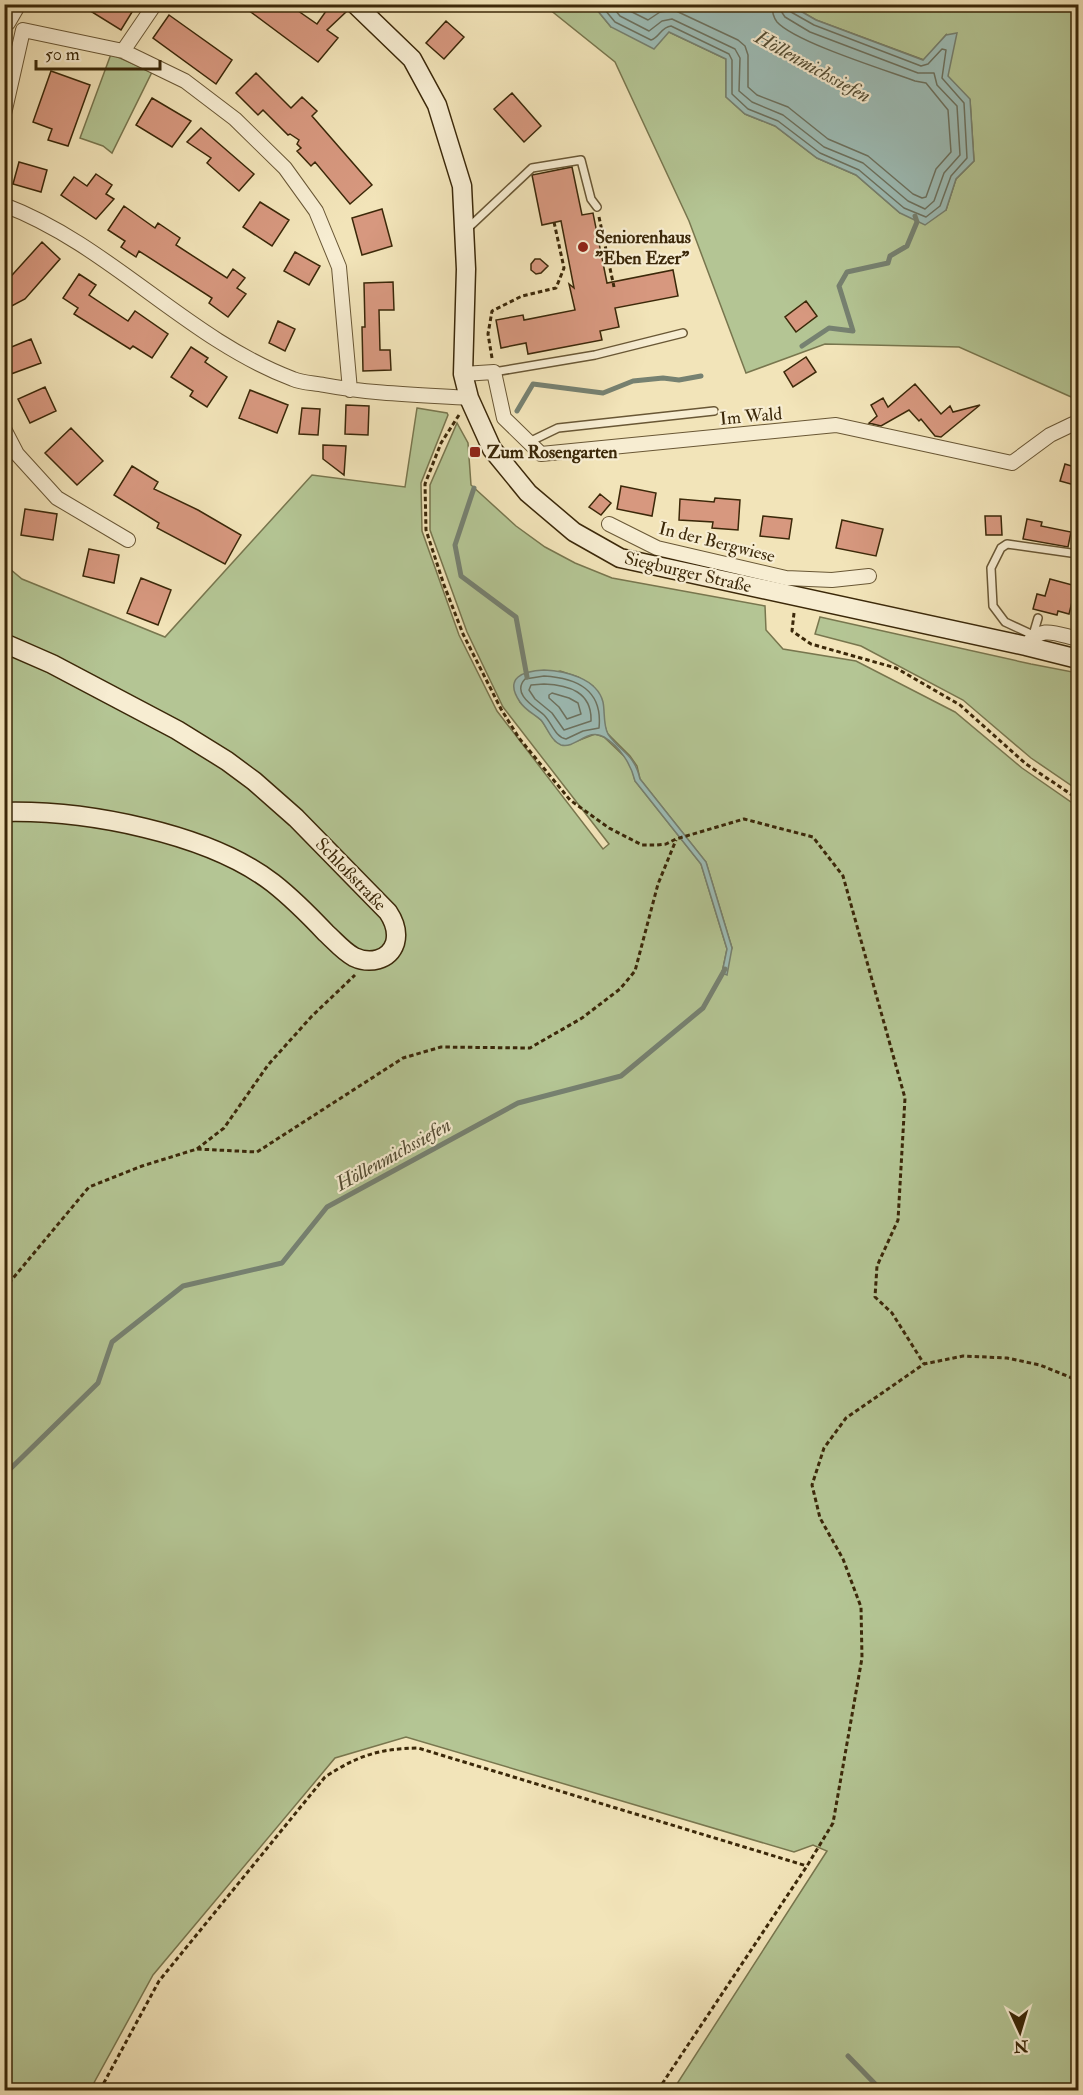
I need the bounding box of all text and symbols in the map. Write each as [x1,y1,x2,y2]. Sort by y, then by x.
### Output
water label: Höllenmichssiefen [750,24,875,108]
scale bar [36,33,160,71]
text: 50 m [45,43,80,66]
place label: Seniorenhaus "Eben Ezer" [595,226,691,270]
marker: Seniorenhaus "Eben Ezer" [576,240,590,254]
street label: Im Wald [719,402,783,431]
place label: Zum Rosengarten [487,441,618,464]
marker: Zum Rosengarten [468,445,482,459]
street label: In der Bergwiese [656,517,778,568]
street label: Siegburger Straße [622,547,754,598]
street label: Schloßstraße [310,833,392,916]
water label: Höllenmichssiefen [330,1112,455,1197]
north arrow [990,2002,1050,2062]
text: N [1012,2035,1030,2056]

